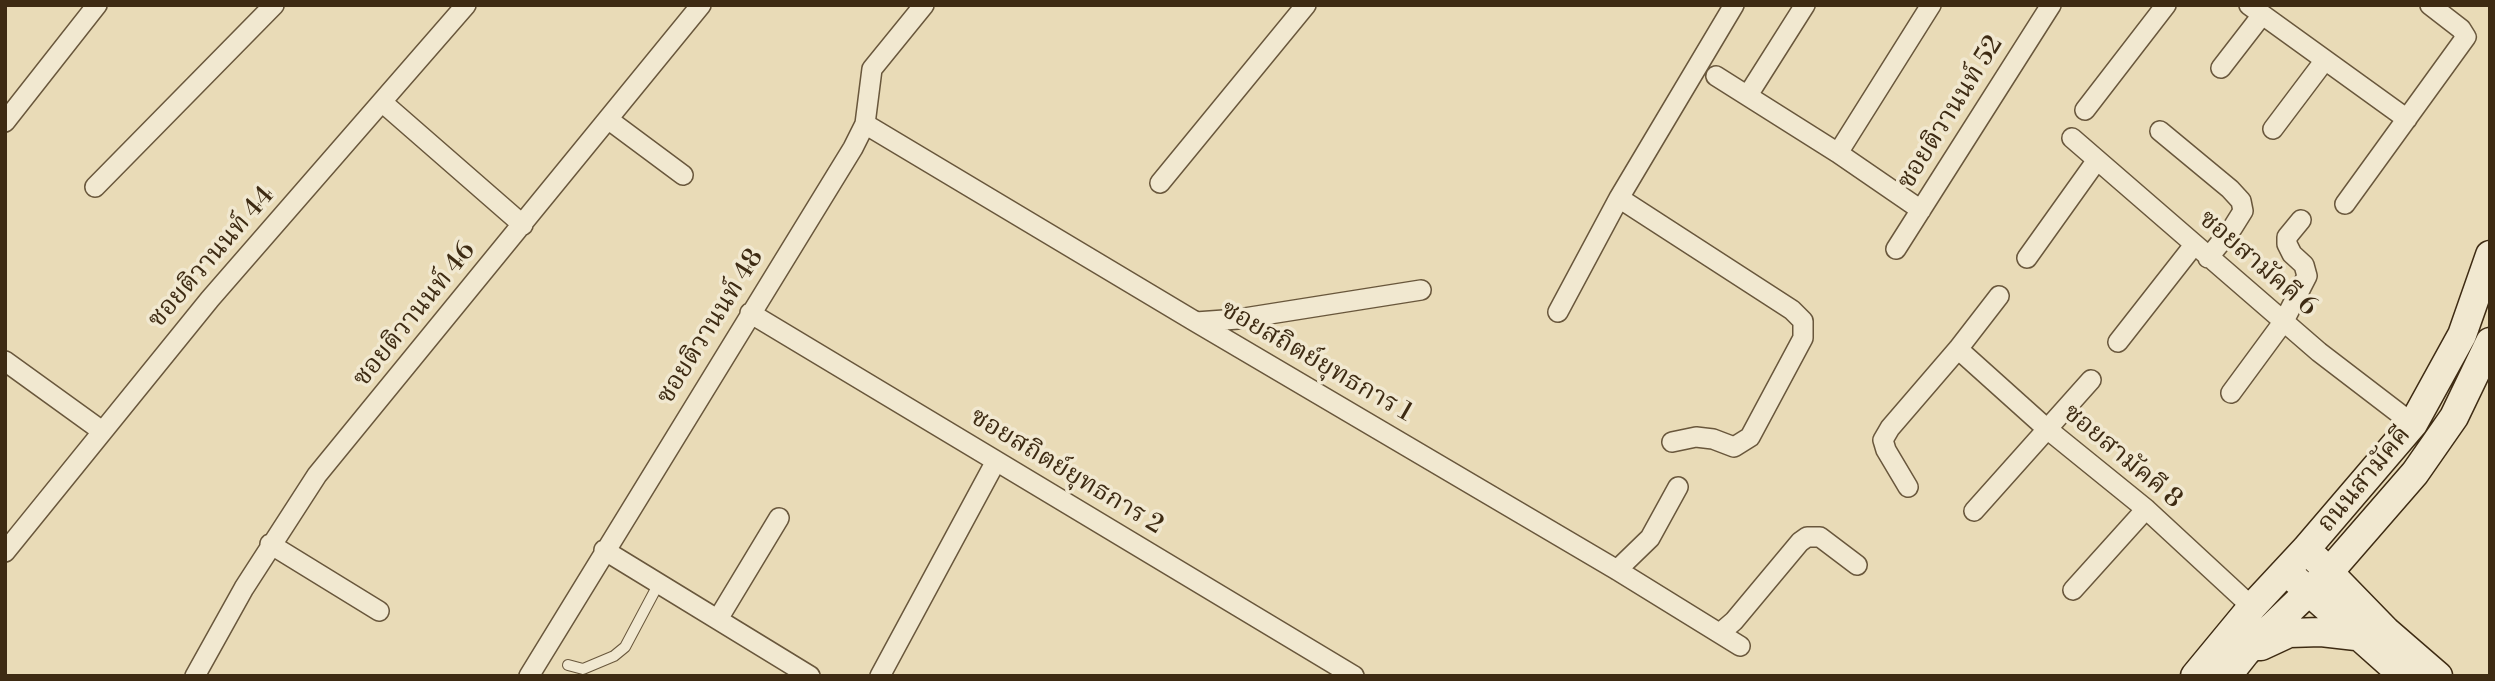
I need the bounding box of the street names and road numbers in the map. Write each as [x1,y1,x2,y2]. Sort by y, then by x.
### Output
street label: ซอยติวานนท์ 52 [1891,31,2011,195]
street label: ซอยติวานนท์ 44 [142,181,282,335]
street label: ซอยสามัคคี 6 [2192,204,2322,324]
street label: ซอยติวานนท์ 46 [347,236,483,394]
street label: ซอยติวานนท์ 48 [651,244,771,410]
street label: ซอยสถิตย์ยุทธการ 1 [1215,295,1417,429]
street label: ซอยสามัคคี 8 [2056,398,2188,516]
street label: ซอยสถิตย์ยุทธการ 2 [964,402,1168,542]
street label: ถนนสามัคคี [2312,421,2418,539]

